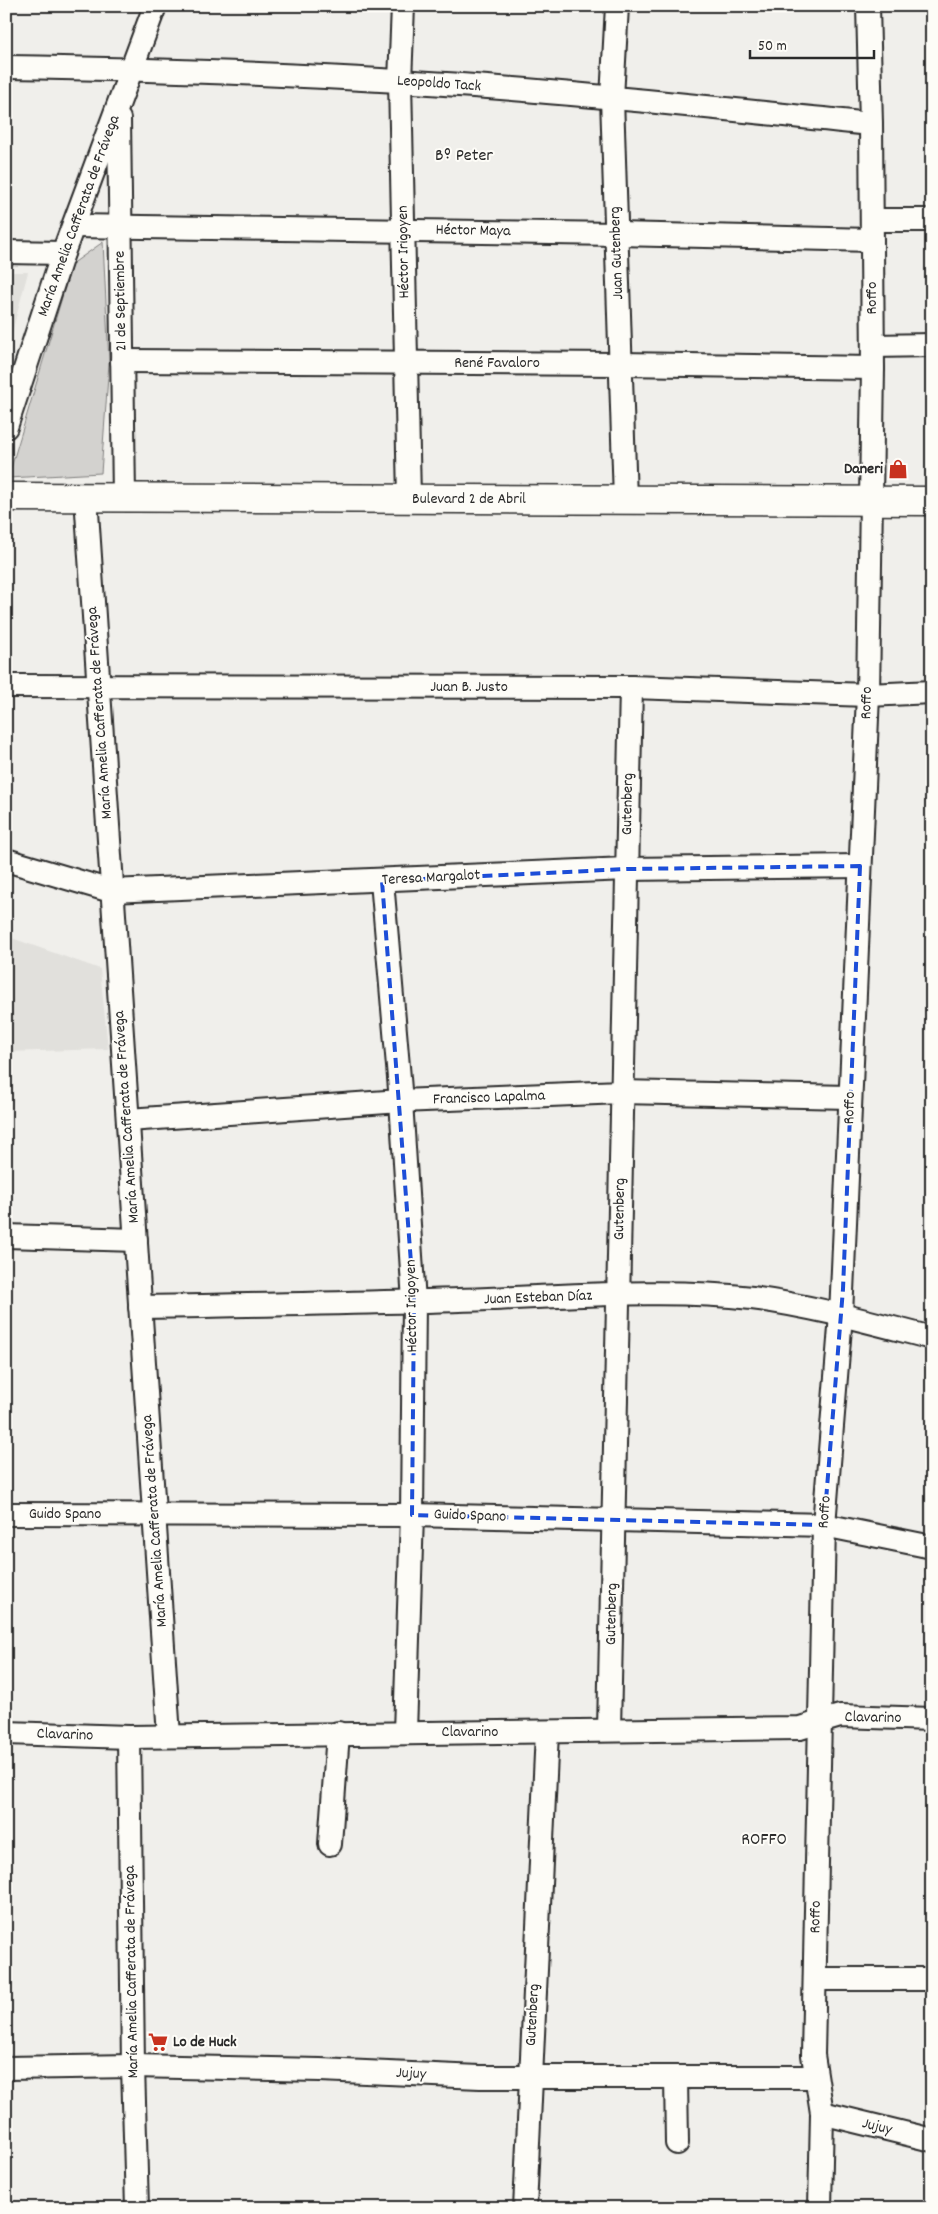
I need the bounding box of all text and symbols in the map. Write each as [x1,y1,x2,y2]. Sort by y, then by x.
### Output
scale bar [750,28,874,60]
text: 50 m [758,36,787,58]
street label: Leopoldo Tack [396,70,482,98]
street label: María Amelia Cafferata de Frávega [32,112,126,320]
district label: Bº Peter [435,144,493,169]
street label: Héctor Irigoyen [392,205,416,299]
street label: Juan Gutenberg [604,206,630,300]
street label: Héctor Maya [435,219,511,243]
street label: 21 de Septiembre [109,251,133,351]
street label: Roffo [861,282,884,314]
street label: René Favaloro [454,352,540,375]
place label: Daneri [844,458,883,481]
shop icon: Daneri [887,458,909,480]
street label: Bulevard 2 de Abril [412,488,526,511]
street label: María Amelia Cafferata de Frávega [81,606,119,820]
street label: Juan B. Justo [430,676,508,699]
street label: Roffo [855,686,879,720]
street label: Gutenberg [616,773,640,835]
street label: Teresa Margalot [381,864,481,892]
street label: María Amelia Cafferata de Frávega [108,1010,146,1224]
street label: Francisco Lapalma [432,1085,546,1111]
street label: Roffo [838,1091,862,1125]
street label: Gutenberg [608,1178,632,1240]
street label: Héctor Irigoyen [400,1259,424,1353]
street label: Juan Esteban Díaz [483,1285,593,1311]
street label: María Amelia Cafferata de Frávega [136,1414,174,1628]
street label: Roffo [812,1495,838,1529]
street label: Guido Spano [29,1503,101,1526]
street label: Guido Spano [433,1503,507,1529]
street label: Gutenberg [600,1583,624,1645]
street label: Clavarino [844,1706,902,1730]
street label: Clavarino [442,1721,498,1744]
street label: Clavarino [36,1723,94,1747]
district label: ROFFO [741,1828,787,1853]
street label: María Amelia Cafferata de Frávega [119,1865,145,2079]
street label: Roffo [804,1900,828,1934]
street label: Gutenberg [520,1983,546,2047]
supermarket icon: Lo de Huck [147,2031,169,2053]
place label: Lo de Huck [173,2031,237,2054]
street label: Jujuy [395,2062,427,2086]
street label: Jujuy [860,2112,895,2142]

